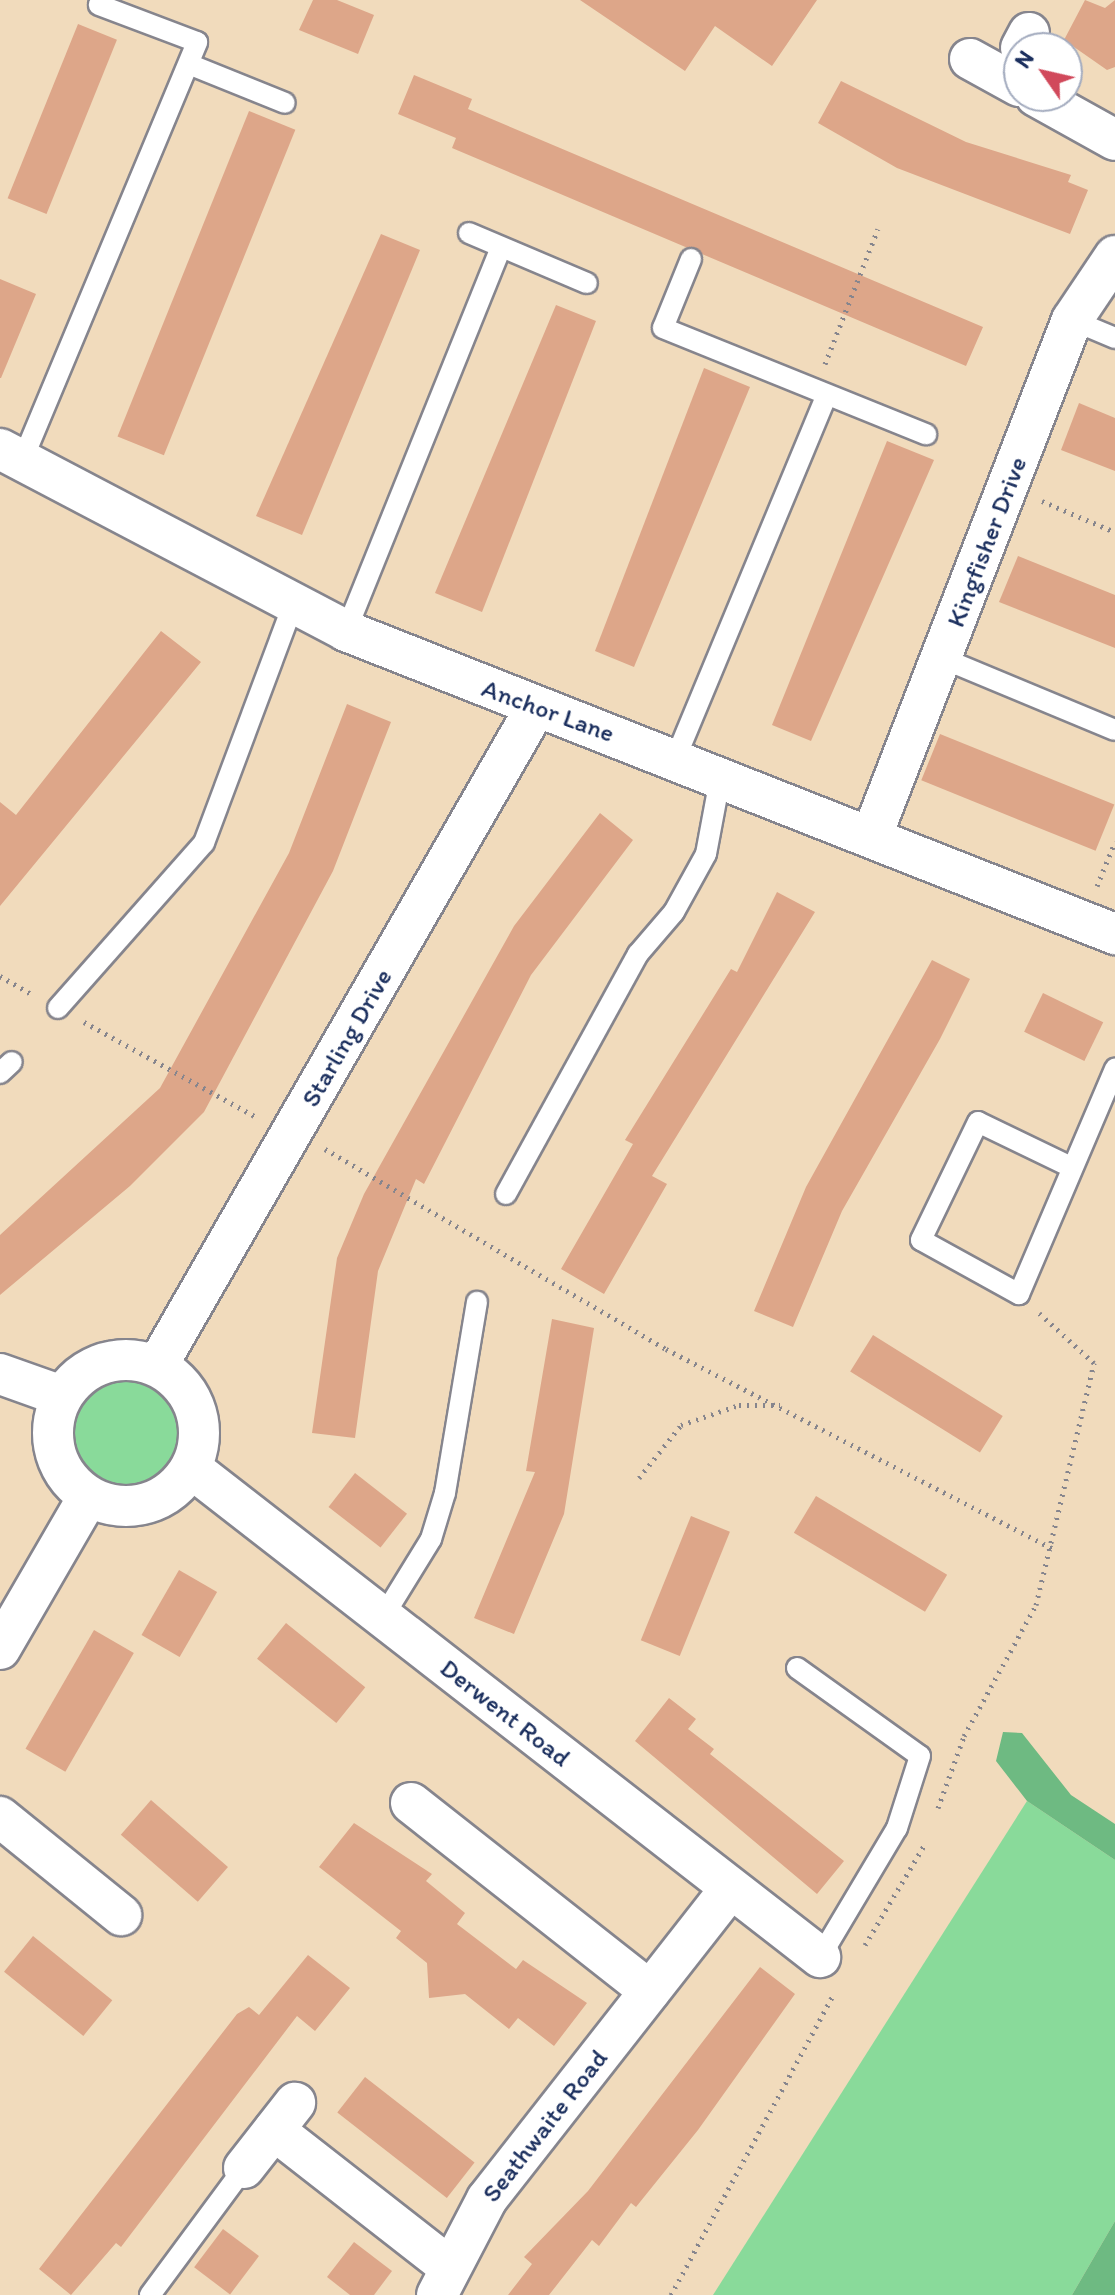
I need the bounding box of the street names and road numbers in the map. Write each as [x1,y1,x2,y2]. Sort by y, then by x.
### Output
street label: Kingfisher Drive [940,452,1034,632]
street label: Anchor Lane [477,672,619,750]
street label: Starling Drive [295,963,399,1113]
street label: Derwent Road [434,1653,576,1773]
street label: Seathwaite Road [476,2044,614,2208]

